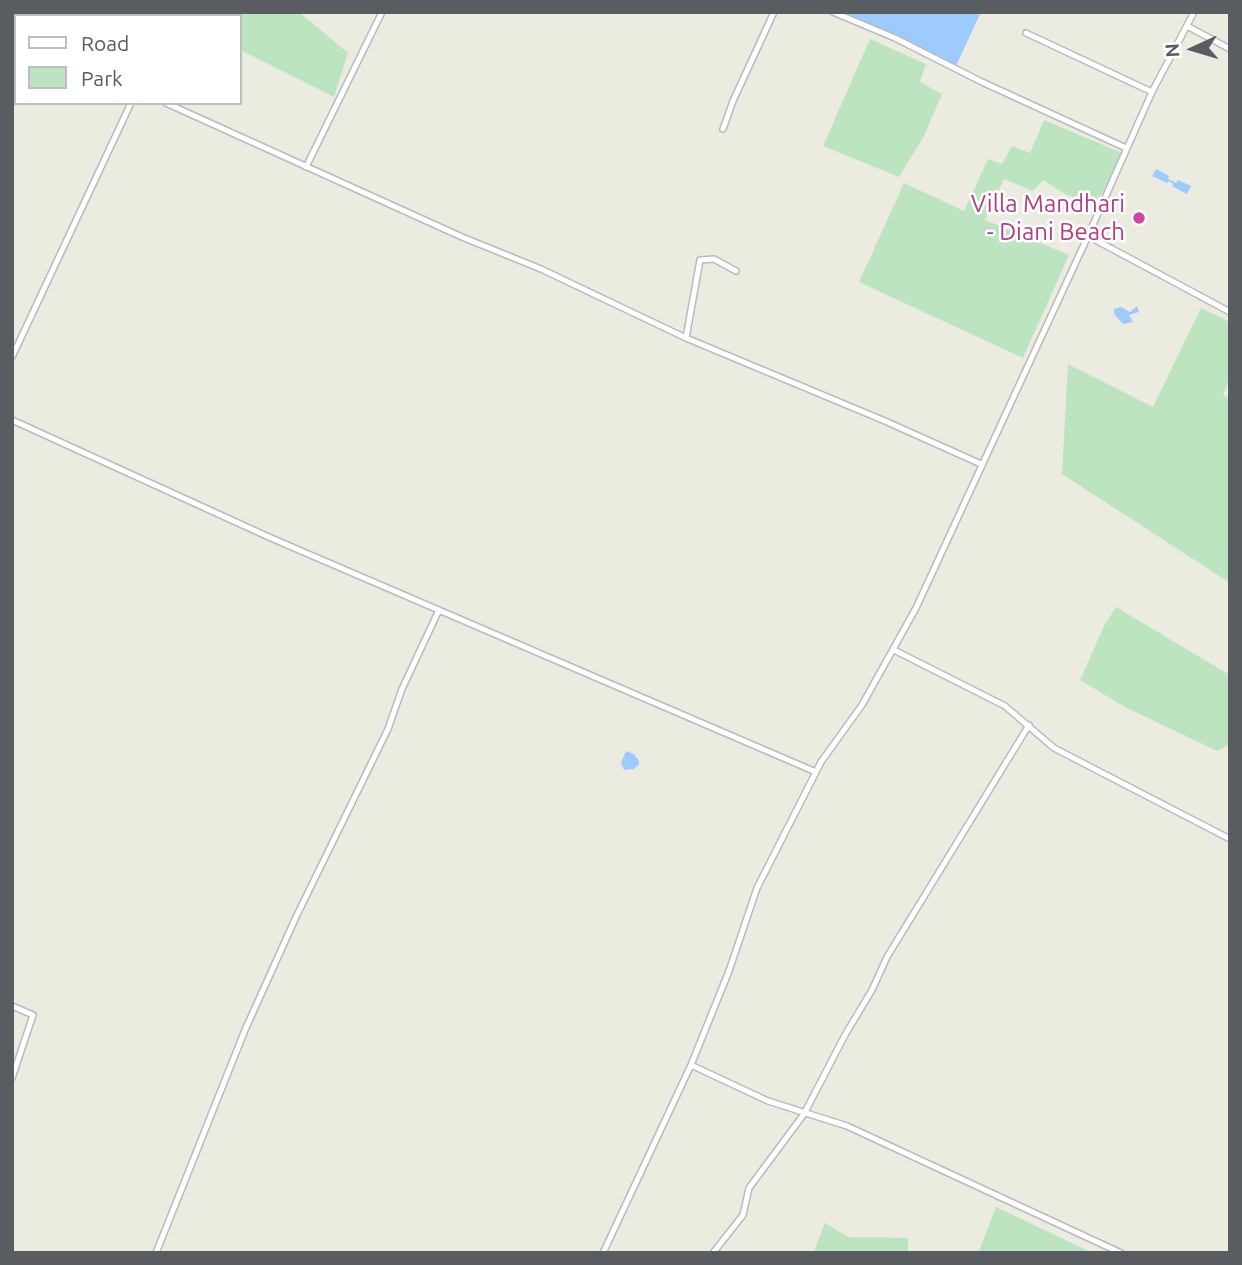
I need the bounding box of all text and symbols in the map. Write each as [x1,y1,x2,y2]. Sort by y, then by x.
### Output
legend [14,14,242,105]
north arrow [1158,14,1228,84]
text: Road [81,31,129,55]
text: N [1161,43,1184,58]
text: Park [81,66,123,90]
place label: Villa Mandhari - Diani Beach [971,190,1125,246]
marker: Villa Mandhari - Diani Beach [1131,210,1147,226]

